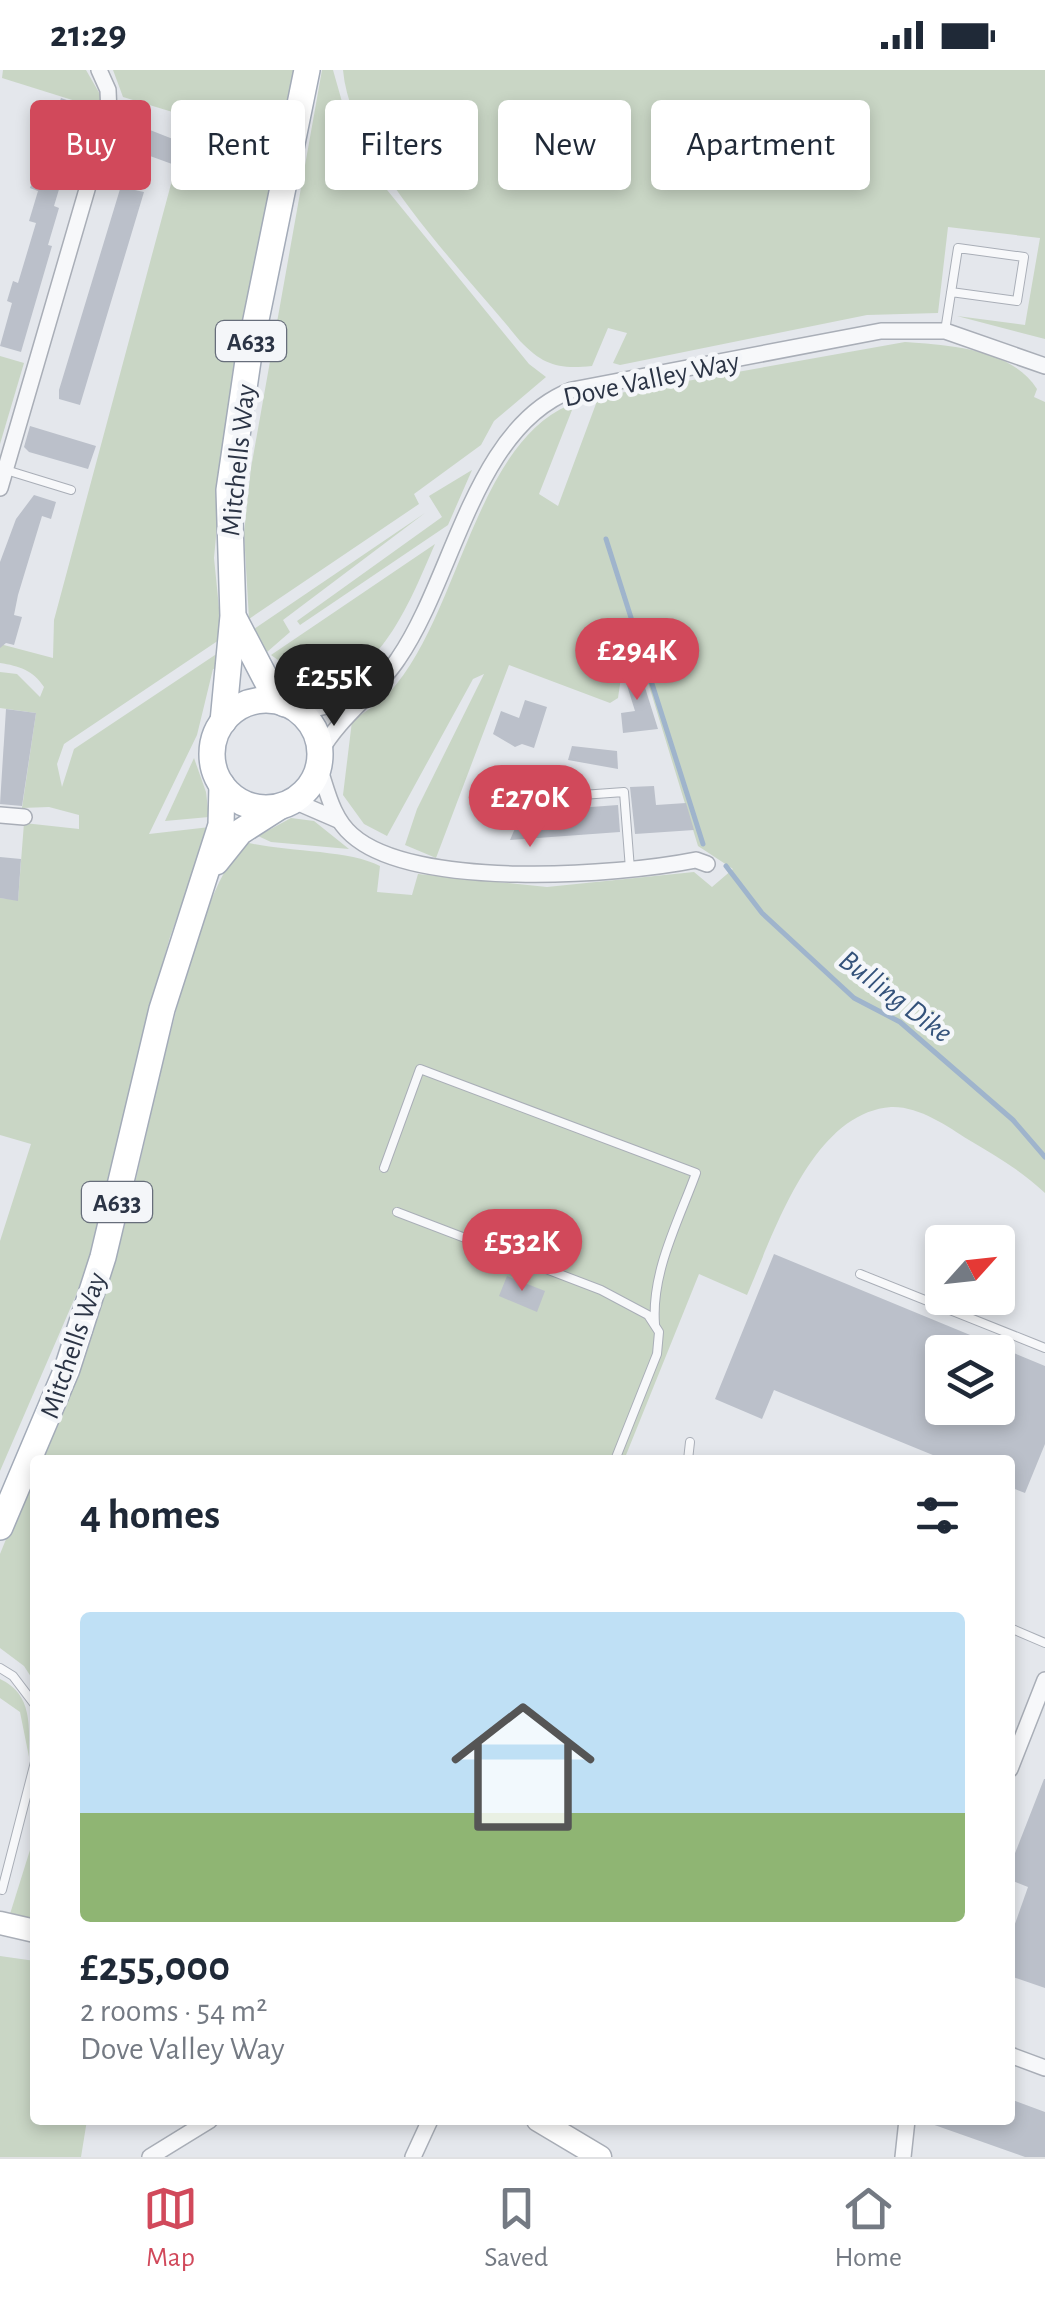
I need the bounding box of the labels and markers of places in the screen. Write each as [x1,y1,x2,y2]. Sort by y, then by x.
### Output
pin: £294K [567,618,707,703]
pin: £255K [264,644,404,729]
pin: £270K [460,765,600,850]
pin: £532K [452,1209,592,1294]

